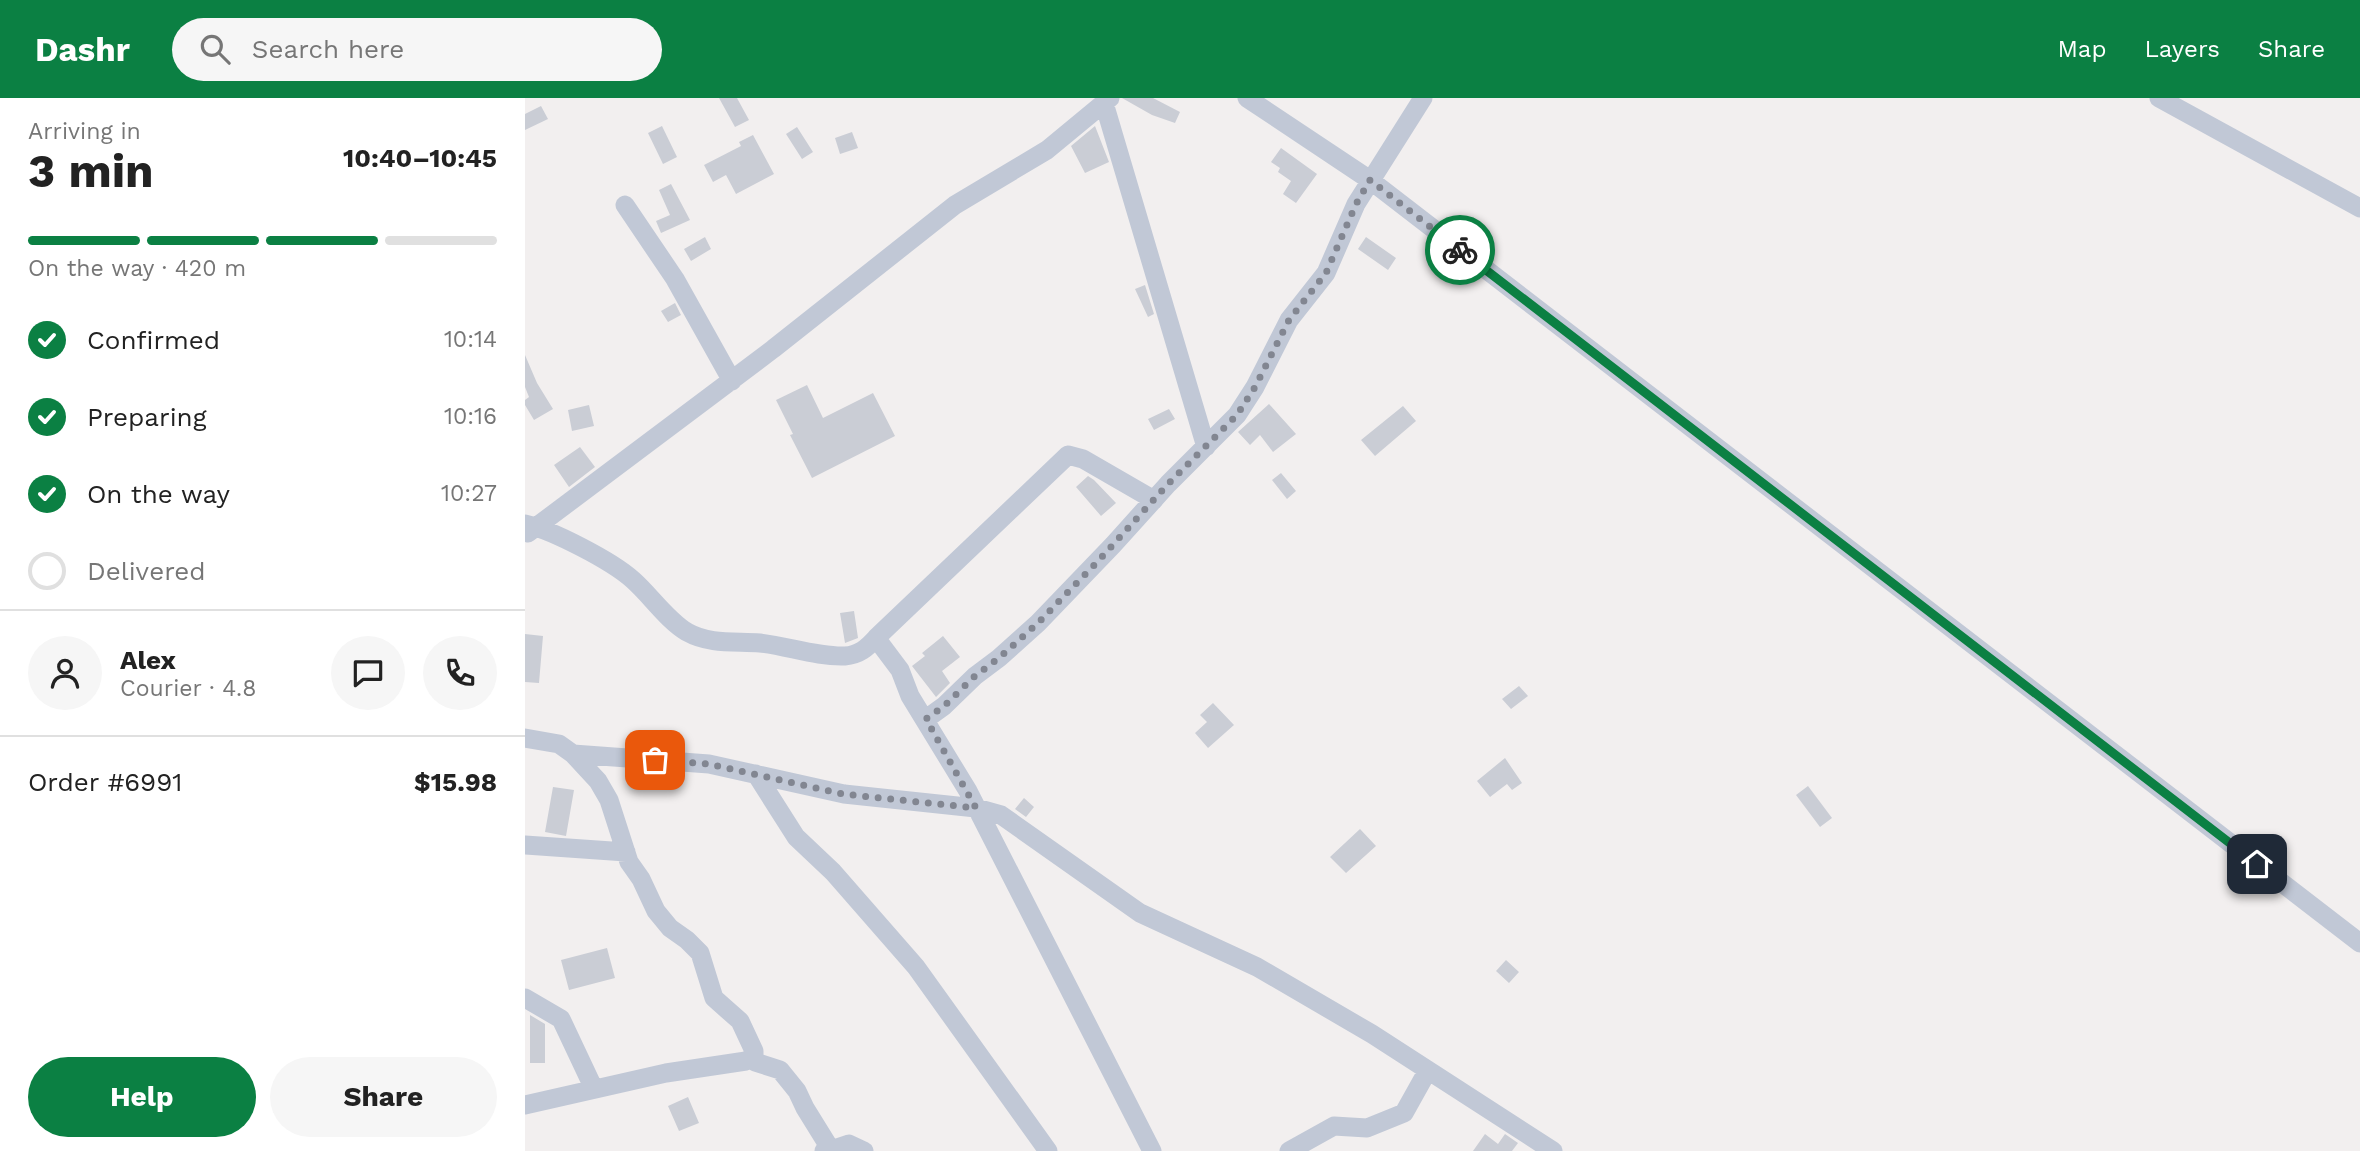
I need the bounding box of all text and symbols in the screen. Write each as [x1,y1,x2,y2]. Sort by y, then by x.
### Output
search box [172,18,662,81]
text: Dashr [35,30,130,69]
icon: search [196,30,234,68]
text: Search here [252,34,404,64]
text: Map [2058,35,2106,63]
text: Layers [2144,35,2220,63]
text: Share [2258,35,2325,63]
text: Arriving in [28,118,141,145]
text: 10:40–10:45 [343,143,497,173]
text: 3 min [28,144,154,198]
courier [1425,215,1495,285]
icon: bike [1441,231,1479,269]
text: On the way · 420 m [28,255,246,282]
icon: check [28,321,66,359]
text: Confirmed [87,325,220,355]
text: 10:14 [444,326,497,353]
icon: check [28,398,66,436]
text: Preparing [87,402,207,432]
text: 10:16 [444,403,497,430]
icon: check [28,475,66,513]
text: On the way [87,479,230,509]
text: 10:27 [441,480,497,507]
text: Delivered [87,556,206,586]
button: person [28,636,102,710]
button: chat [331,636,405,710]
button: phone [423,636,497,710]
text: Alex [120,645,176,675]
text: Courier · 4.8 [120,675,256,702]
pin [625,730,685,790]
icon: bag [636,741,674,779]
text: Order #6991 [28,767,182,797]
text: $15.98 [414,767,497,797]
pin [2227,834,2287,894]
icon: home [2238,845,2276,883]
button: Help [28,1057,256,1137]
button: Share [270,1057,497,1137]

